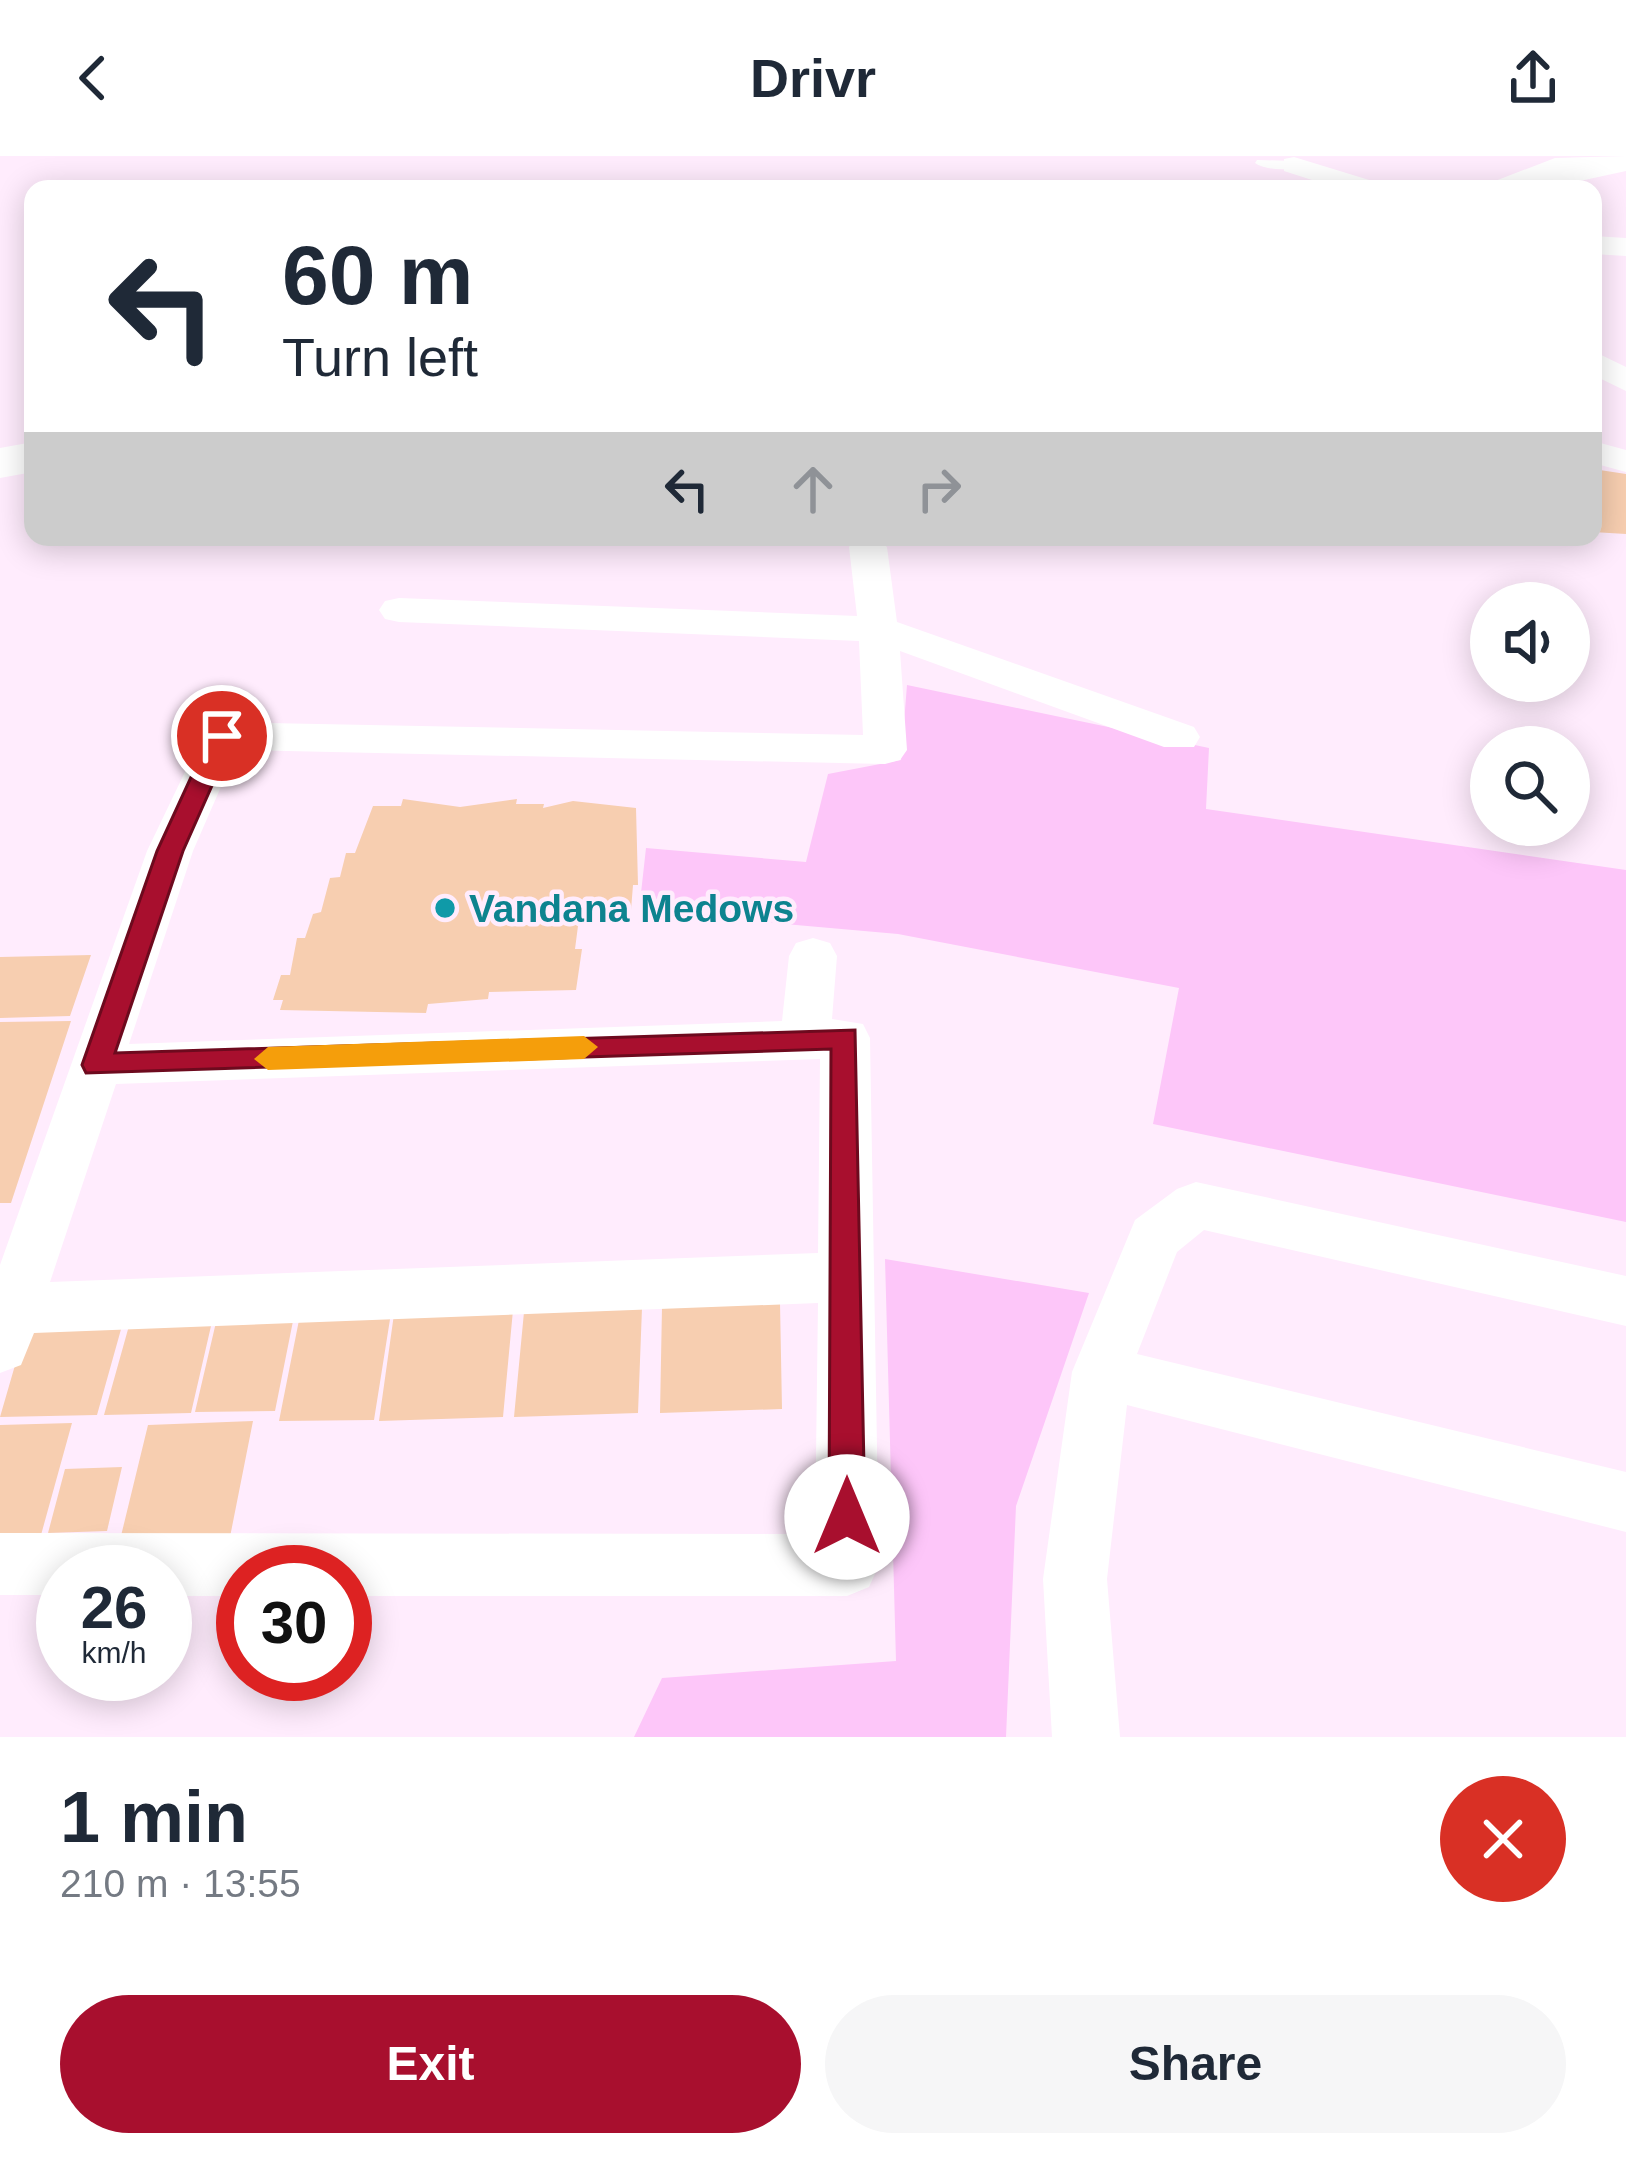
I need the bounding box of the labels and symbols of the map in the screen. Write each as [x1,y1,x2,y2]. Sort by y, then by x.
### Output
pin [171,685,273,787]
place label: Vandana Medows [469,887,794,930]
marker: Vandana Medows [432,895,458,921]
position arrow [784,1454,910,1580]
speed limit sign: 30 [216,1545,372,1701]

